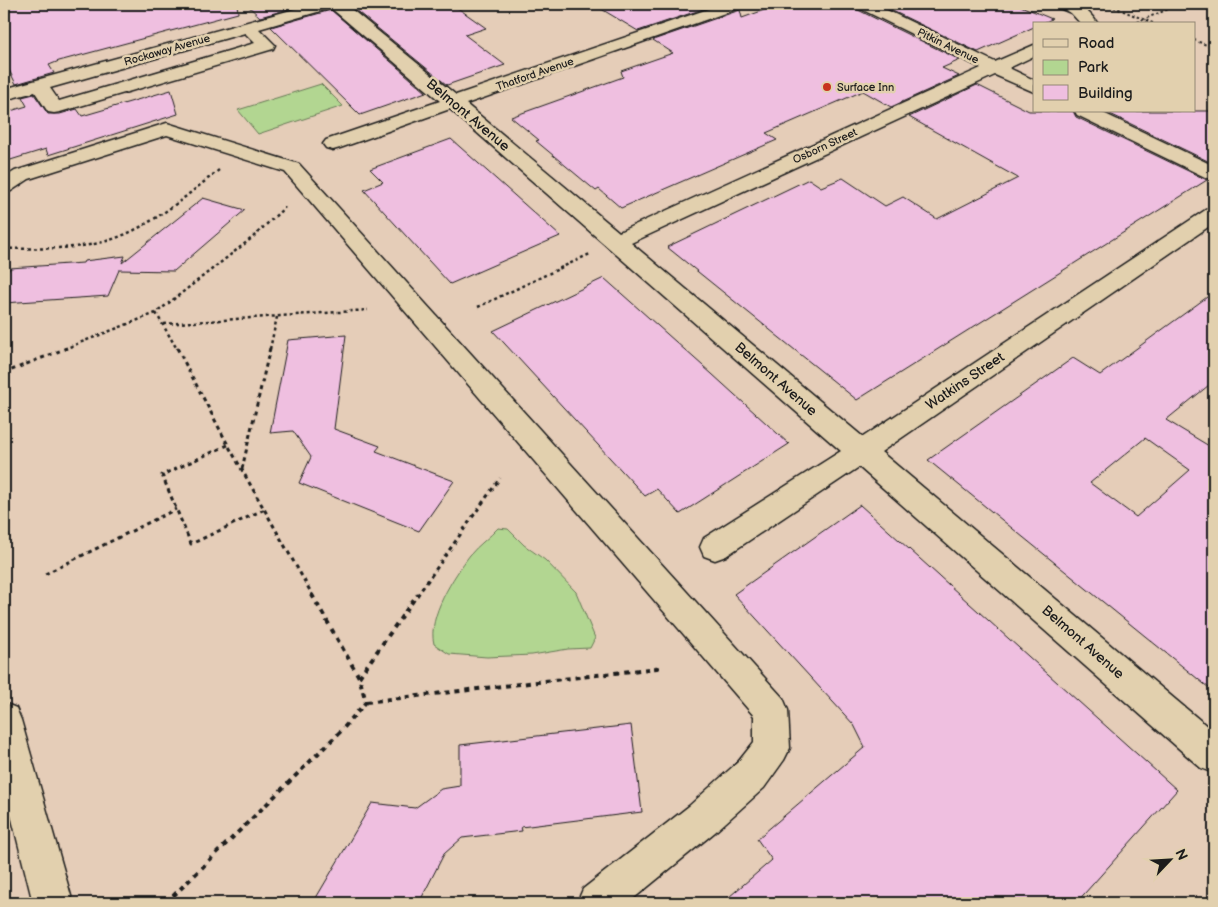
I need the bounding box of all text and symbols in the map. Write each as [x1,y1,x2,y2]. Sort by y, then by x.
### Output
legend [1033,22,1196,112]
street label: Pitkin Avenue [915,25,981,67]
street label: Rockaway Avenue [122,31,212,69]
text: Road [1078,34,1114,53]
street label: Thatford Avenue [495,54,576,93]
text: Park [1078,58,1109,77]
street label: Belmont Avenue [423,75,513,155]
marker: Surface Inn [821,81,833,93]
place label: Surface Inn [837,81,894,94]
text: Building [1078,84,1133,103]
street label: Osborn Street [791,125,860,167]
street label: Belmont Avenue [731,339,821,419]
street label: Watkins Street [922,348,1008,414]
street label: Belmont Avenue [1038,602,1128,682]
north arrow [1146,834,1196,884]
text: N [1171,846,1191,863]

